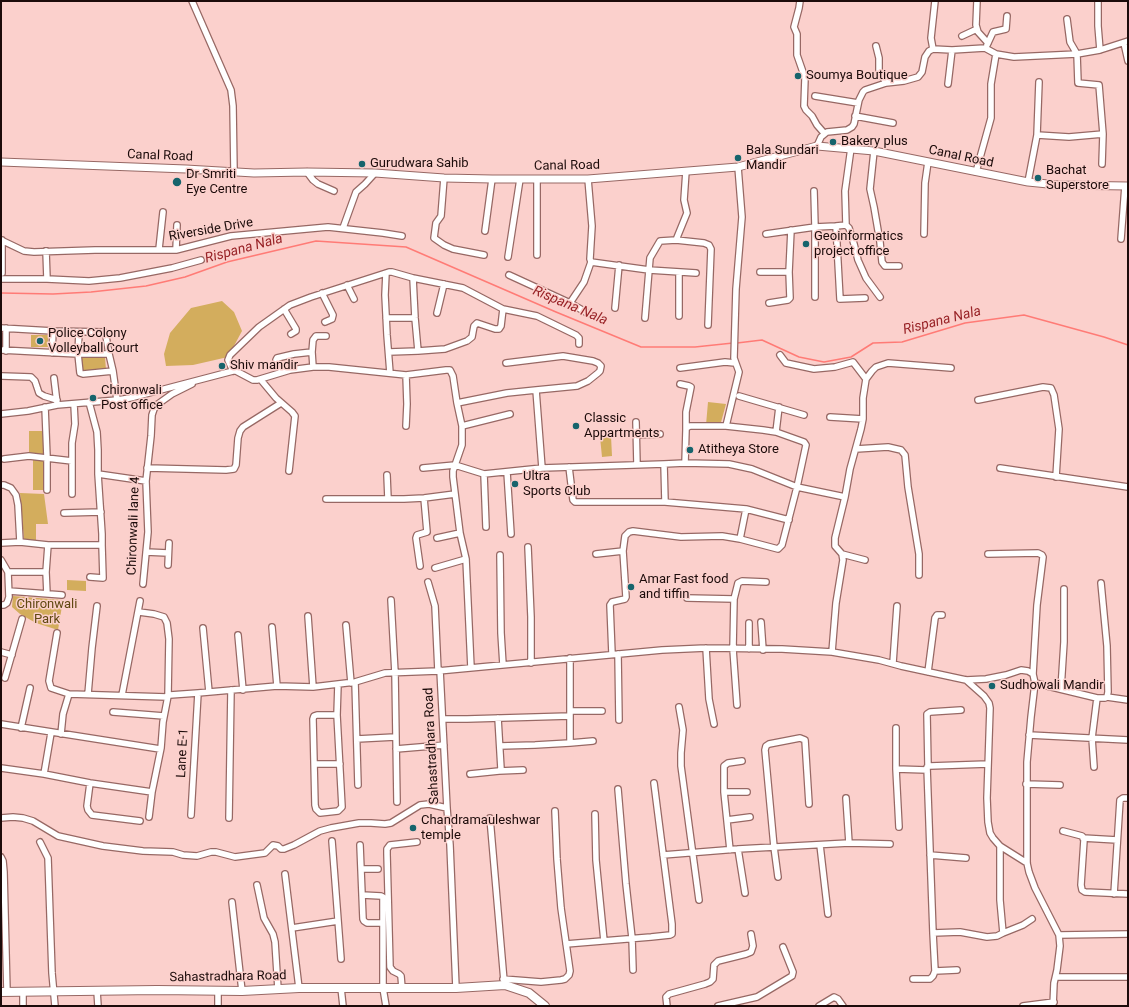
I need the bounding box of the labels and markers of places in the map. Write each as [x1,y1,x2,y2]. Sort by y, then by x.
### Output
place label: Soumya Boutique [806,68,908,84]
marker: Soumya Boutique [793,71,803,81]
place label: Bakery plus [841,134,908,150]
marker: Bakery plus [828,137,838,147]
place label: Bala Sundari Mandir [746,143,819,174]
marker: Bala Sundari Mandir [733,153,743,163]
place label: Gurudwara Sahib [370,156,469,172]
marker: Gurudwara Sahib [357,159,367,169]
place label: Bachat Superstore [1046,163,1109,194]
place label: Dr Smriti Eye Centre [186,167,247,198]
marker: Bachat Superstore [1033,173,1043,183]
marker: Dr Smriti Eye Centre [171,176,183,188]
place label: Geoinformatics project office [814,229,903,260]
marker: Geoinformatics project office [801,239,811,249]
place label: Police Colony Volleyball Court [48,326,139,357]
marker: Police Colony Volleyball Court [35,336,45,346]
place label: Shiv mandir [230,358,298,374]
marker: Shiv mandir [217,361,227,371]
place label: Chironwali Post office [101,383,163,414]
marker: Chironwali Post office [88,393,98,403]
place label: Classic Appartments [584,411,660,442]
marker: Classic Appartments [571,421,581,431]
place label: Atitheya Store [698,442,779,458]
marker: Atitheya Store [685,445,695,455]
place label: Ultra Sports Club [523,469,590,500]
marker: Ultra Sports Club [510,479,520,489]
place label: Amar Fast food and tiffin [639,572,728,603]
marker: Amar Fast food and tiffin [626,582,636,592]
place label: Sudhowali Mandir [1000,678,1104,694]
marker: Sudhowali Mandir [987,681,997,691]
place label: Chandramauleshwar temple [421,813,540,844]
marker: Chandramauleshwar temple [408,823,418,833]

